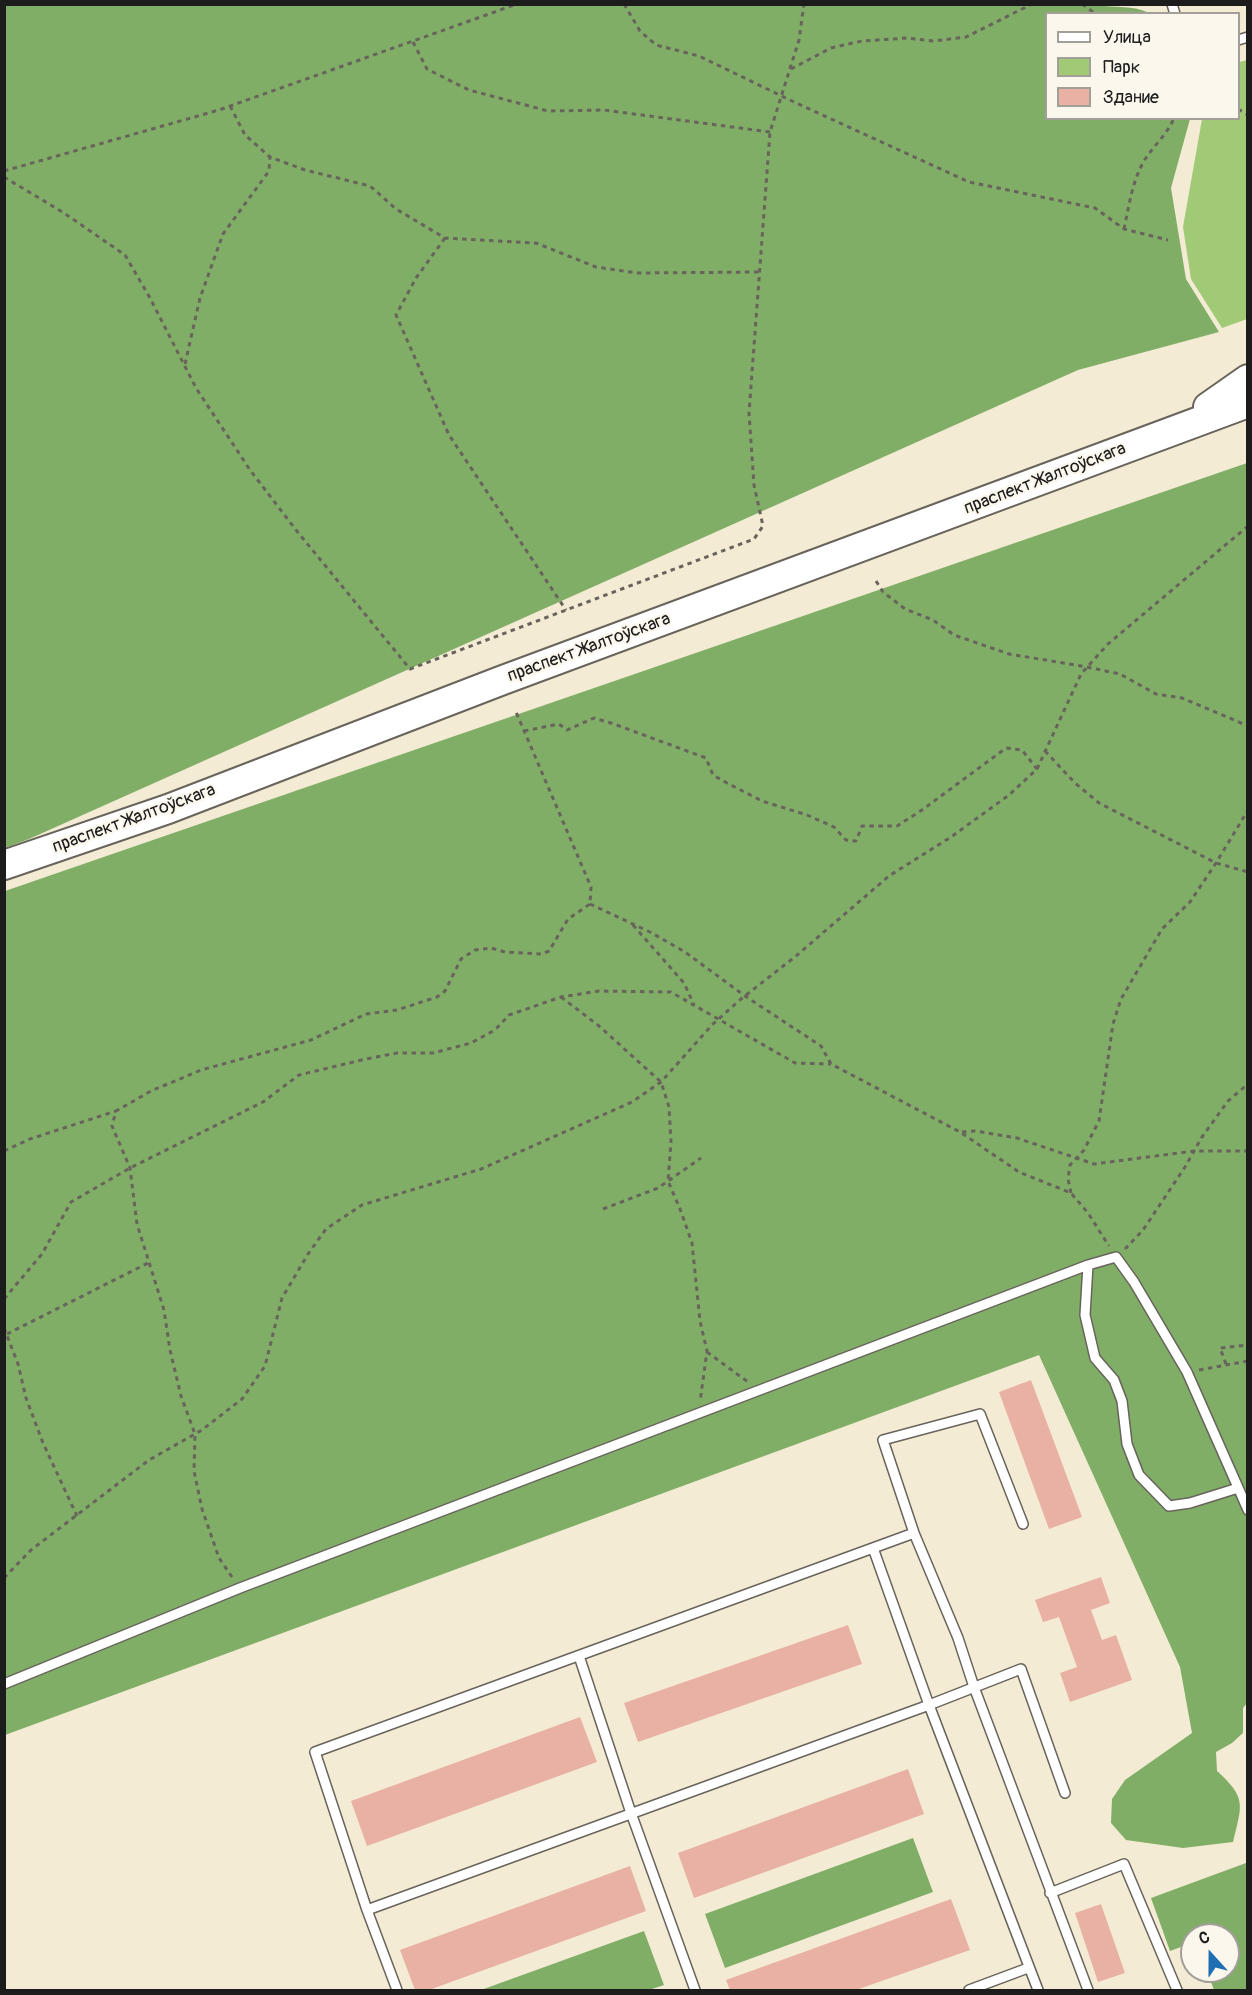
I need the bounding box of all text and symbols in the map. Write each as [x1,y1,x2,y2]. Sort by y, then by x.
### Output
legend [1045,12,1240,120]
text: Улица [1103,26,1151,49]
text: Парк [1103,56,1140,79]
text: Здание [1103,86,1159,109]
street label: праспект Жалтоўскага [961,438,1129,520]
street label: праспект Жалтоўскага [505,608,673,688]
street label: праспект Жалтоўскага [50,779,218,859]
north arrow [1180,1923,1240,1983]
text: С [1196,1927,1212,1949]

